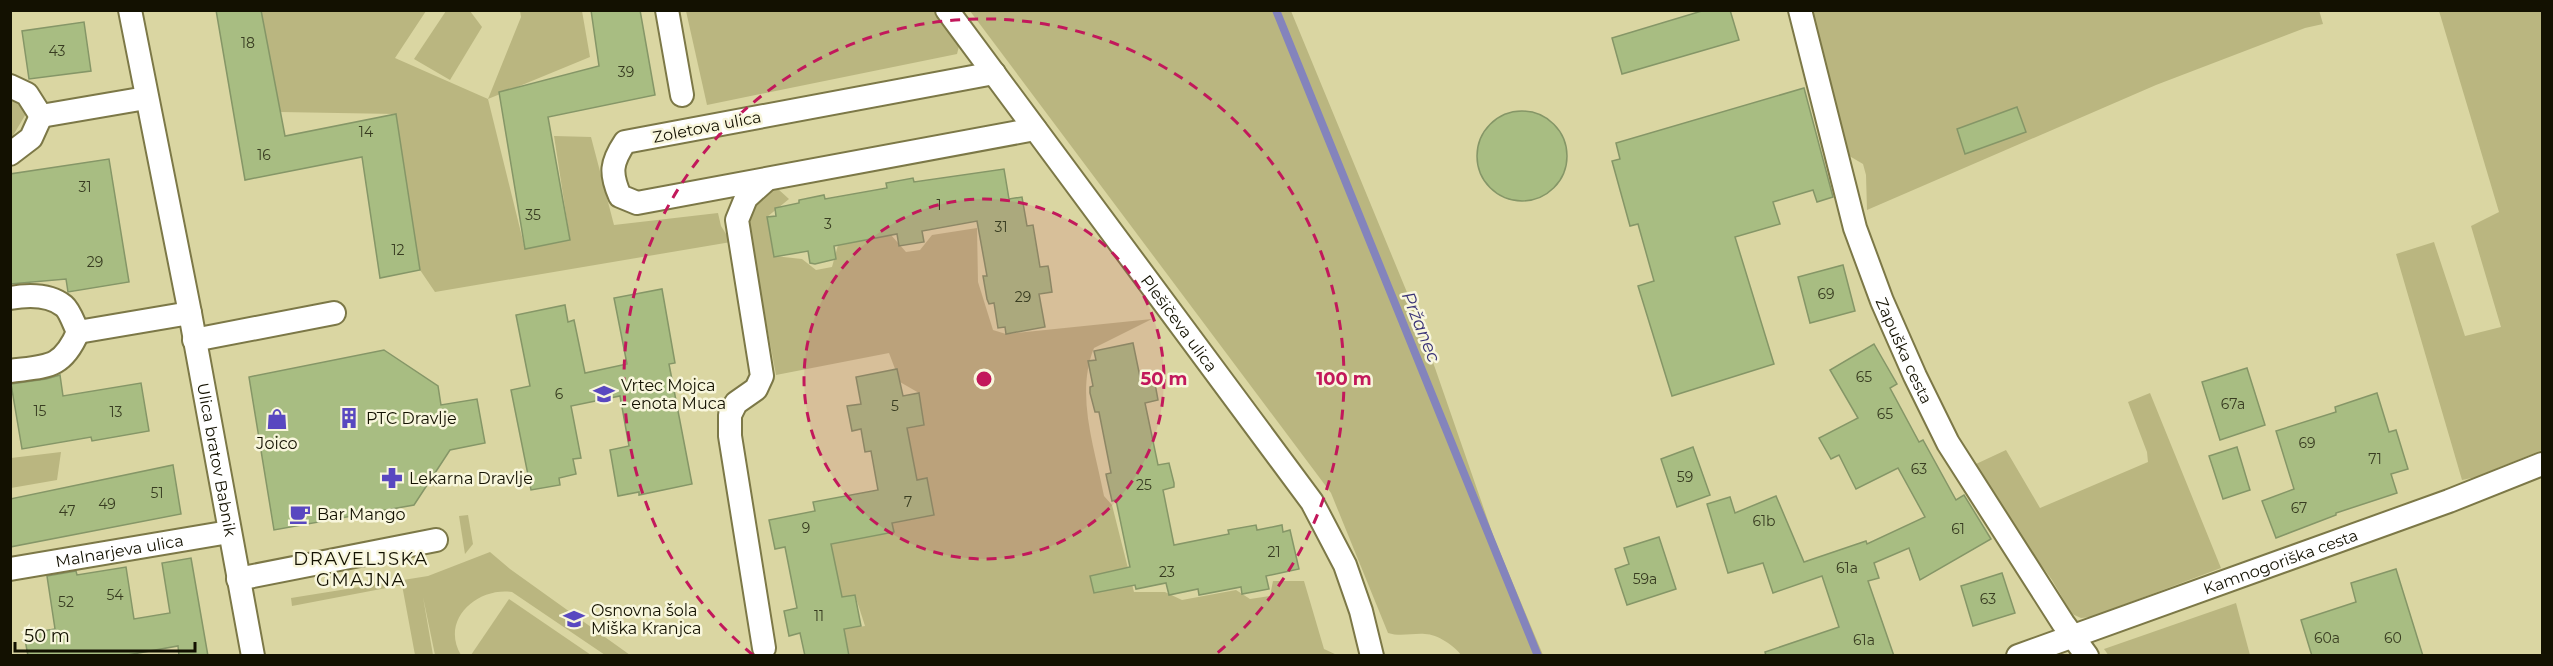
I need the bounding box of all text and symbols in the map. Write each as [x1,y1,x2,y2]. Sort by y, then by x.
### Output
house number: 18 [241,34,255,52]
house number: 43 [49,42,66,60]
house number: 39 [618,63,634,81]
street label: Zoletova ulica [651,107,763,147]
house number: 14 [359,123,374,141]
house number: 16 [257,146,271,164]
house number: 31 [79,178,91,196]
house number: 1 [936,196,942,214]
house number: 35 [525,206,541,224]
house number: 3 [824,215,832,233]
house number: 31 [995,218,1007,236]
house number: 12 [391,241,405,259]
house number: 29 [87,253,103,271]
street label: Plešičeva ulica [1137,271,1222,375]
house number: 69 [1817,285,1835,303]
house number: 29 [1015,288,1031,306]
water label: Pržanec [1397,289,1445,365]
street label: Zapuška cesta [1872,295,1937,407]
text: 50 m [1141,368,1187,390]
text: 100 m [1316,368,1372,390]
house number: 65 [1856,368,1872,386]
centre of rings [974,369,994,389]
place label: Vrtec Mojca - enota Muca [621,376,726,413]
street label: Ulica bratov Babnik [193,381,240,539]
school or university icon: Vrtec Mojca - enota Muca [592,382,616,406]
house number: 6 [555,385,564,403]
house number: 67a [2221,395,2245,413]
house number: 5 [891,397,899,415]
house number: 15 [34,402,47,420]
house number: 13 [110,403,123,421]
house number: 65 [1877,405,1893,423]
building icon: PTC Dravlje [337,406,361,430]
shop icon: Joico [265,407,289,431]
place label: PTC Dravlje [366,409,457,428]
place label: Joico [255,434,298,453]
house number: 69 [2298,434,2316,452]
house number: 71 [2368,450,2382,468]
house number: 63 [1911,460,1927,478]
pharmacy icon: Lekarna Dravlje [380,466,404,490]
house number: 59 [1677,468,1693,486]
place label: Lekarna Dravlje [409,469,533,488]
house number: 25 [1136,476,1152,494]
house number: 51 [151,484,163,502]
house number: 7 [904,493,912,511]
house number: 49 [98,495,116,513]
house number: 67 [2291,499,2307,517]
house number: 47 [59,502,75,520]
cafe icon: Bar Mango [288,502,312,526]
place label: Bar Mango [317,505,406,524]
house number: 61b [1752,512,1776,530]
house number: 9 [802,519,810,537]
house number: 61 [1951,520,1965,538]
street label: Kamnogoriška cesta [2201,525,2360,598]
street label: Malnarjeva ulica [54,530,185,571]
house number: 21 [1267,543,1281,561]
district label: DRAVELJSKA GMAJNA [293,548,429,591]
house number: 61a [1836,559,1858,577]
house number: 23 [1159,563,1175,581]
house number: 59a [1633,570,1657,588]
house number: 54 [106,586,124,604]
house number: 63 [1980,590,1996,608]
house number: 52 [58,593,74,611]
place label: Osnovna šola Miška Kranjca [591,601,702,638]
school or university icon: Osnovna šola Miška Kranjca [562,607,586,631]
house number: 11 [814,607,824,625]
scale bar [15,615,195,653]
text: 50 m [24,625,70,647]
house number: 60a [2314,629,2340,647]
house number: 60 [2384,629,2402,647]
house number: 61a [1853,631,1875,649]

